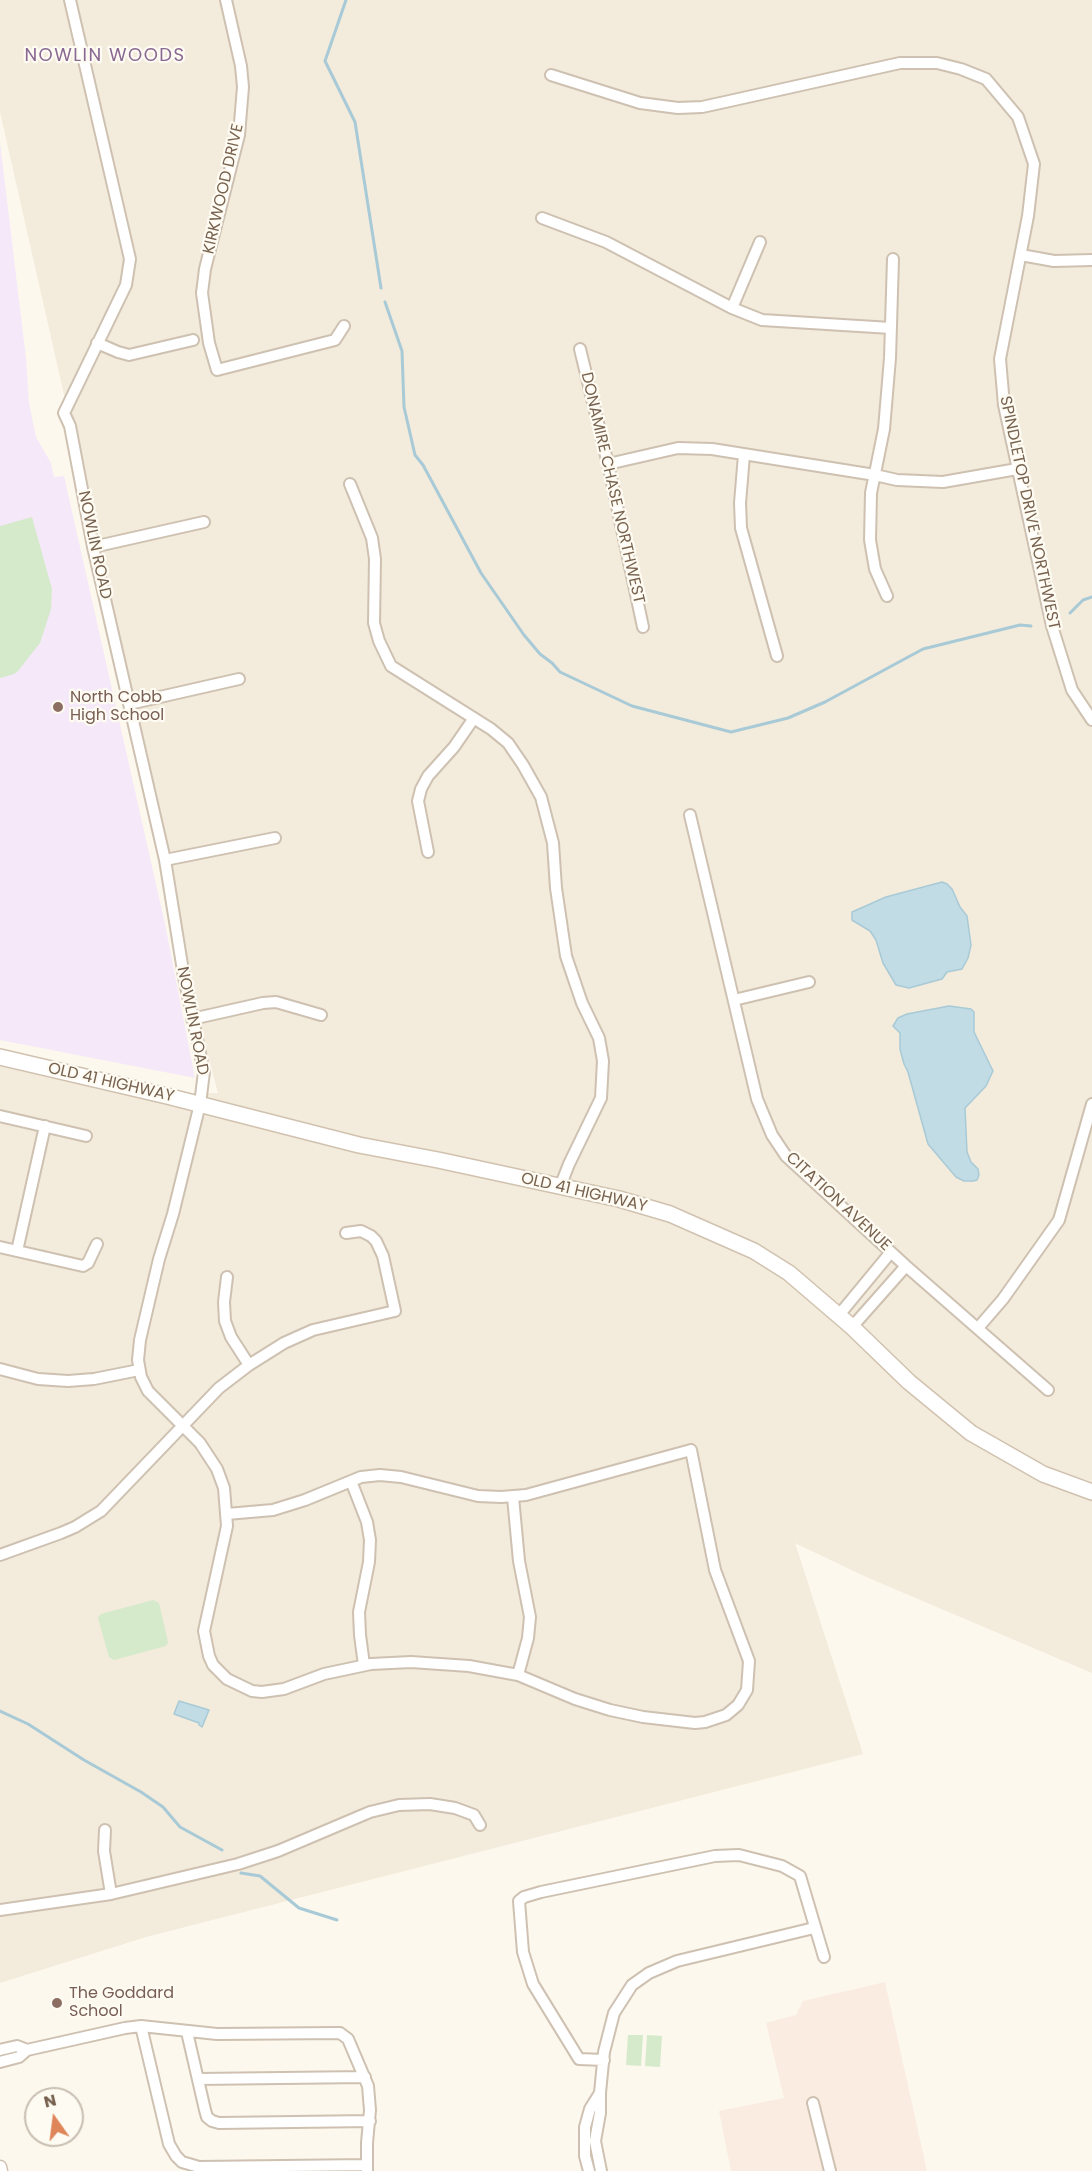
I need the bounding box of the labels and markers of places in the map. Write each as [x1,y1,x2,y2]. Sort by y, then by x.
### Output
place label: North Cobb High School [70,688,164,726]
marker: North Cobb High School [51,700,65,714]
place label: The Goddard School [69,1984,174,2022]
marker: The Goddard School [50,1996,64,2010]

